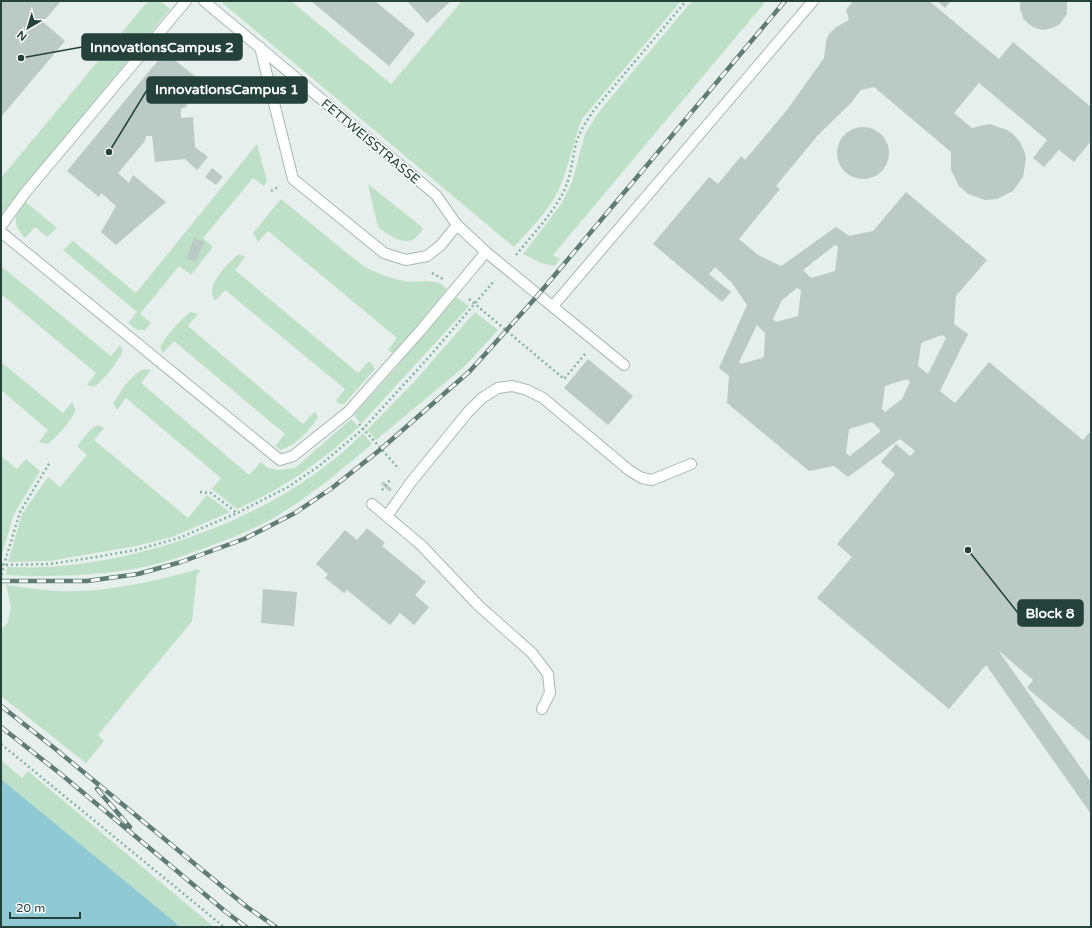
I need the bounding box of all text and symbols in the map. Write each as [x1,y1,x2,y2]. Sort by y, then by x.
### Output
north arrow [8,8,48,48]
text: N [15,28,30,43]
callout: InnovationsCampus 2 [82,34,242,60]
text: InnovationsCampus 2 [90,39,234,56]
callout: InnovationsCampus 1 [147,77,307,103]
text: InnovationsCampus 1 [155,81,299,98]
street label: FETTWEISSTRASSE [318,96,423,188]
callout: Block 8 [1018,600,1083,626]
text: Block 8 [1025,605,1075,622]
scale bar [10,894,80,920]
text: 20 m [16,901,45,915]

